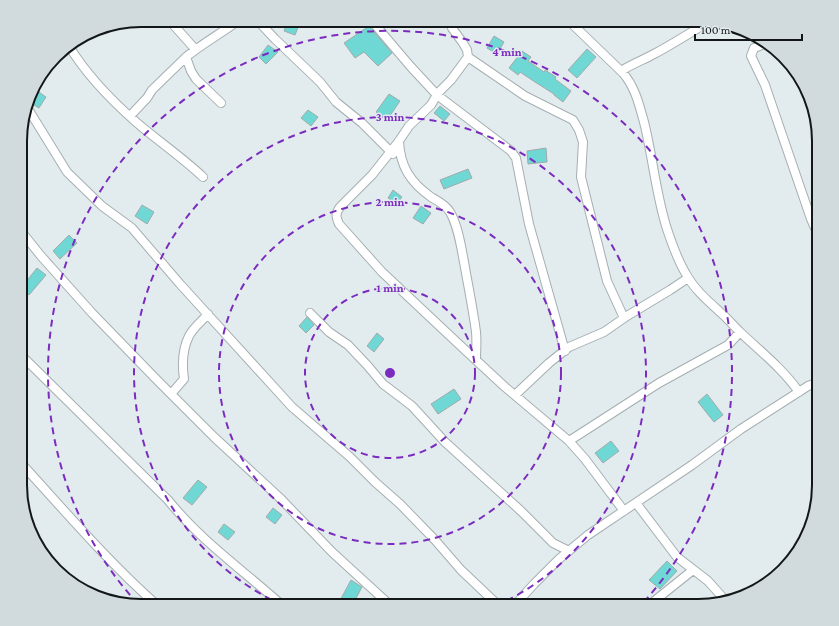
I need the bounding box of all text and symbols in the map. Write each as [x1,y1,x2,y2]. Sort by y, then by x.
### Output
scale bar [695,16,802,42]
text: 100 m [701,23,731,37]
text: 4 min [492,45,522,59]
text: 3 min [376,110,404,124]
text: 2 min [376,195,405,209]
text: 1 min [376,281,404,295]
centre of rings [383,366,397,380]

